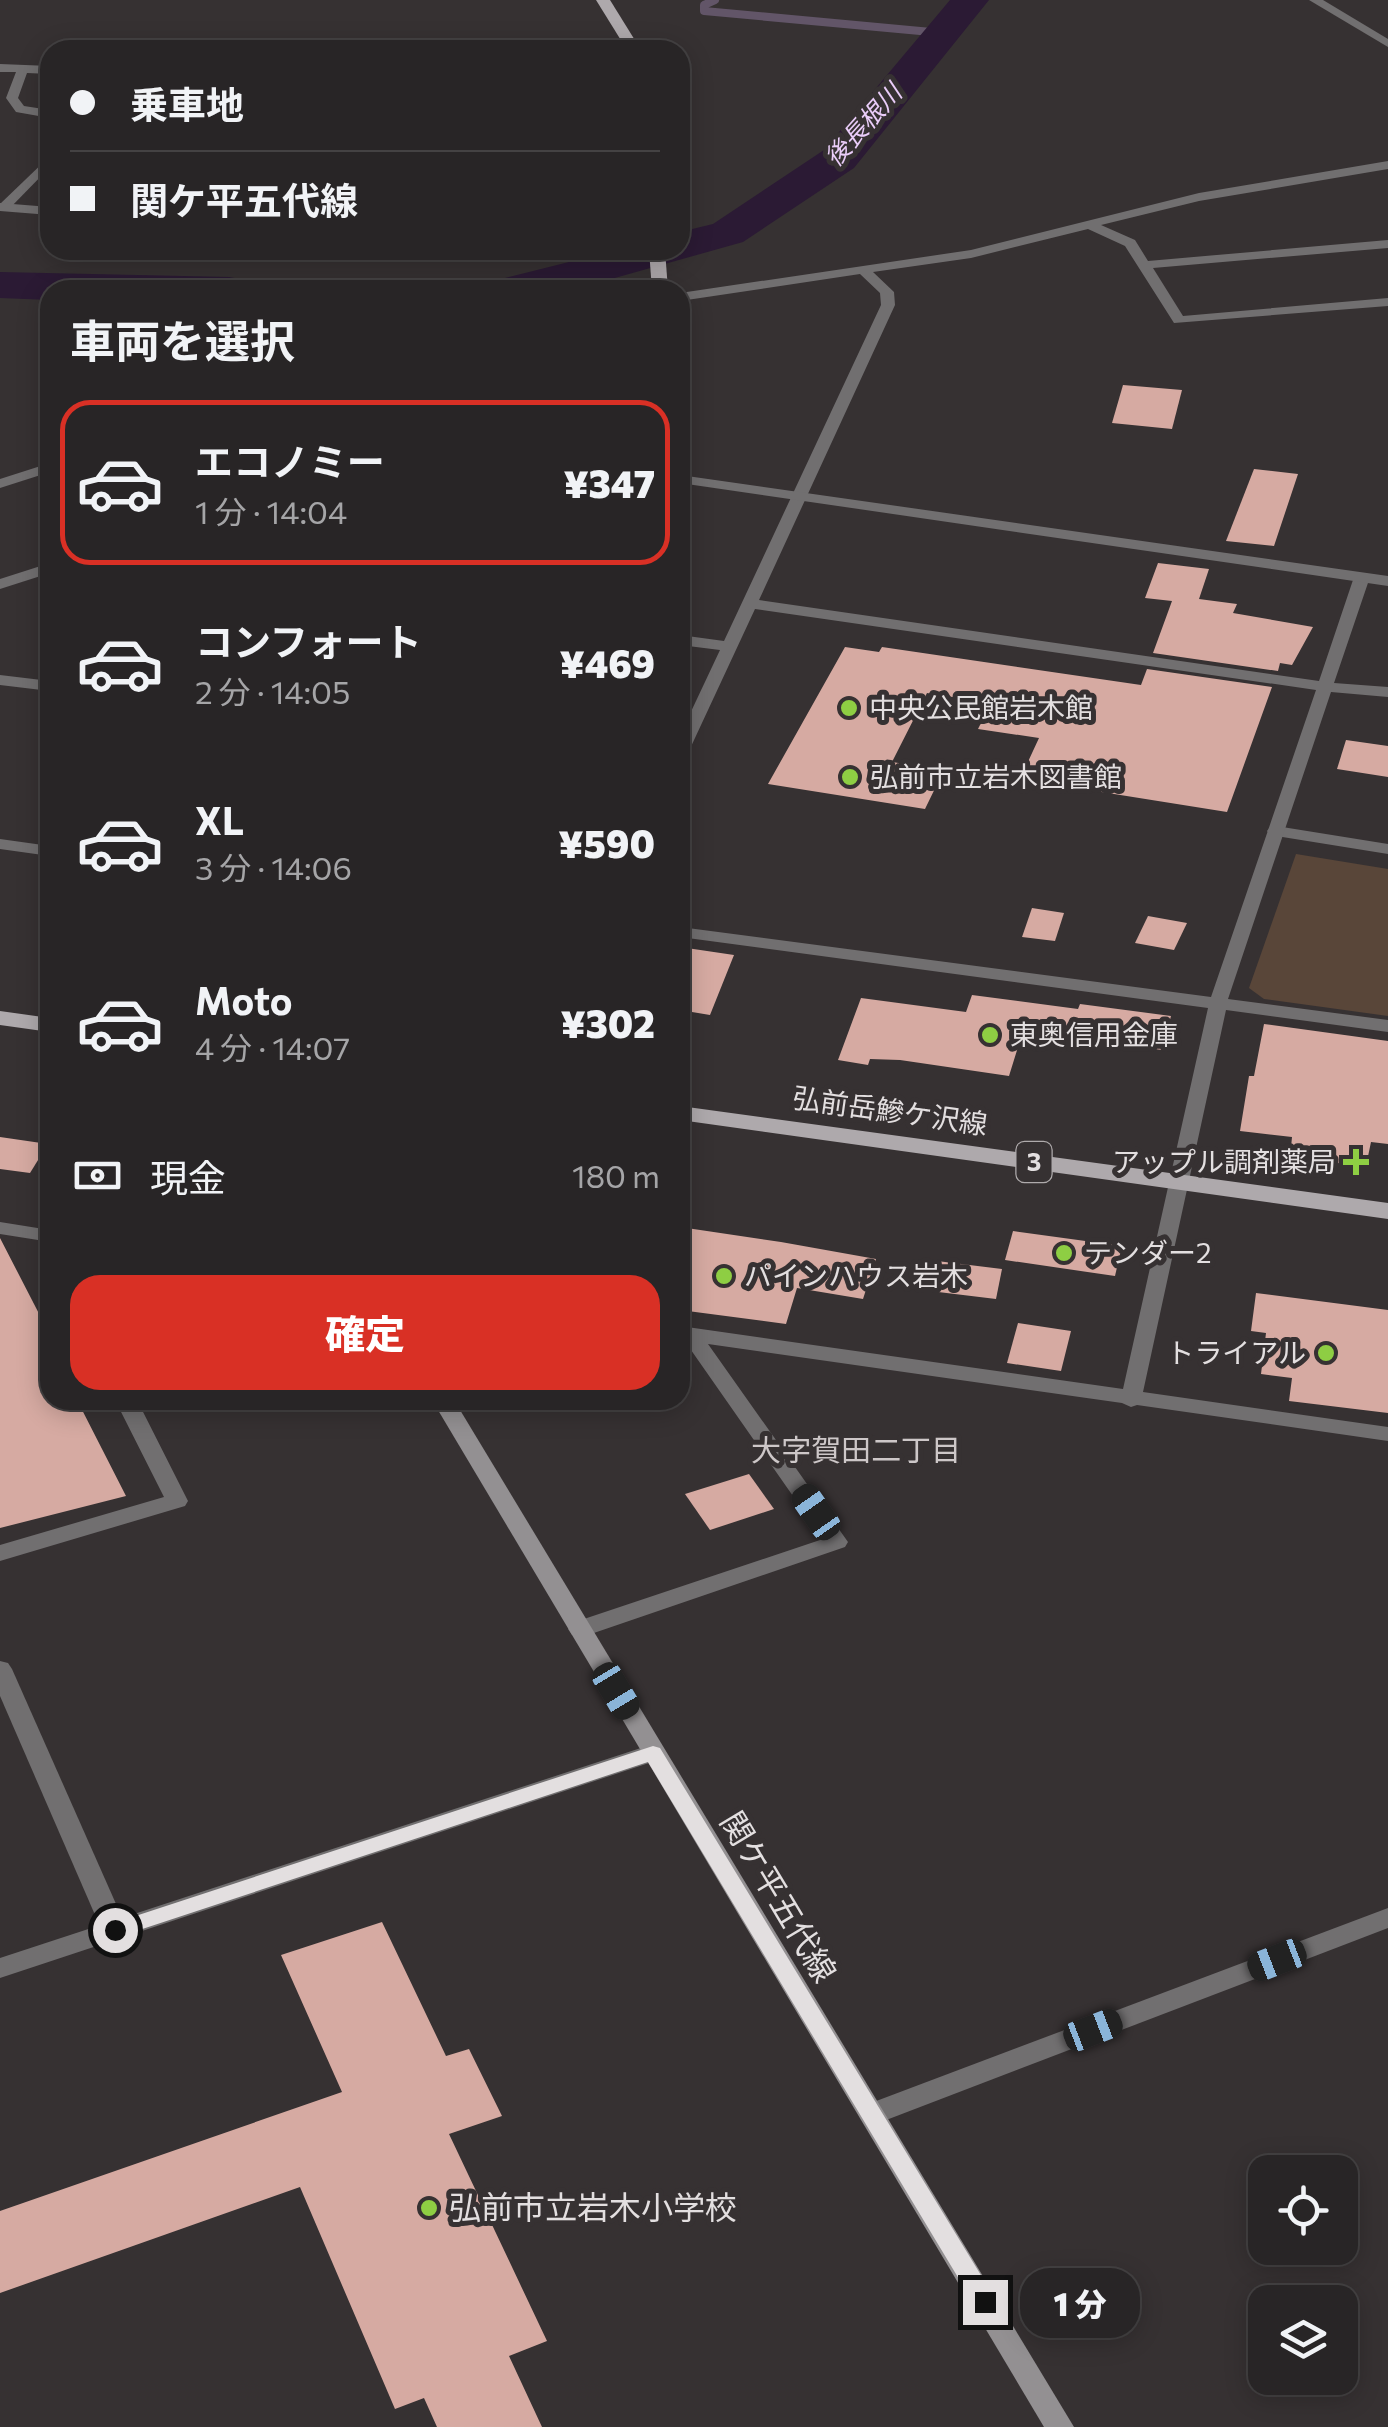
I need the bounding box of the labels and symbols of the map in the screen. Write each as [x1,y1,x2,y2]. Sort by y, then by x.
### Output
water label: 後長根川 [818,75,909,172]
place label: 中央公民館岩木館 [869,690,1093,724]
marker: 中央公民館岩木館 [838,697,860,719]
place label: 弘前市立岩木図書館 [870,759,1122,793]
marker: 弘前市立岩木図書館 [839,766,861,788]
place label: 東奥信用金庫 [1010,1017,1178,1051]
marker: 東奥信用金庫 [979,1024,1001,1046]
street label: 弘前岳鰺ケ沢線 [791,1080,990,1140]
road number: 3 [1016,1142,1052,1182]
place label: アップル調剤薬局 [1112,1144,1336,1178]
marker: アップル調剤薬局 [1345,1151,1367,1173]
place label: テンダー2 [1084,1235,1212,1269]
marker: テンダー2 [1053,1242,1075,1264]
place label: パインハウス岩木 [744,1258,968,1292]
marker: パインハウス岩木 [713,1265,735,1287]
place label: トライアル [1166,1335,1306,1369]
marker: トライアル [1315,1342,1337,1364]
district label: 大字賀田二丁目 [751,1430,961,1467]
car [787,1479,845,1545]
car [588,1658,644,1724]
street label: 関ケ平五代線 [713,1803,846,1989]
route start [93,1908,138,1953]
car [1244,1935,1310,1985]
car [1060,2005,1126,2055]
place label: 弘前市立岩木小学校 [449,2186,737,2226]
marker: 弘前市立岩木小学校 [418,2197,440,2219]
callout: 1 分 [1020,2267,1140,2337]
route end [963,2280,1008,2325]

